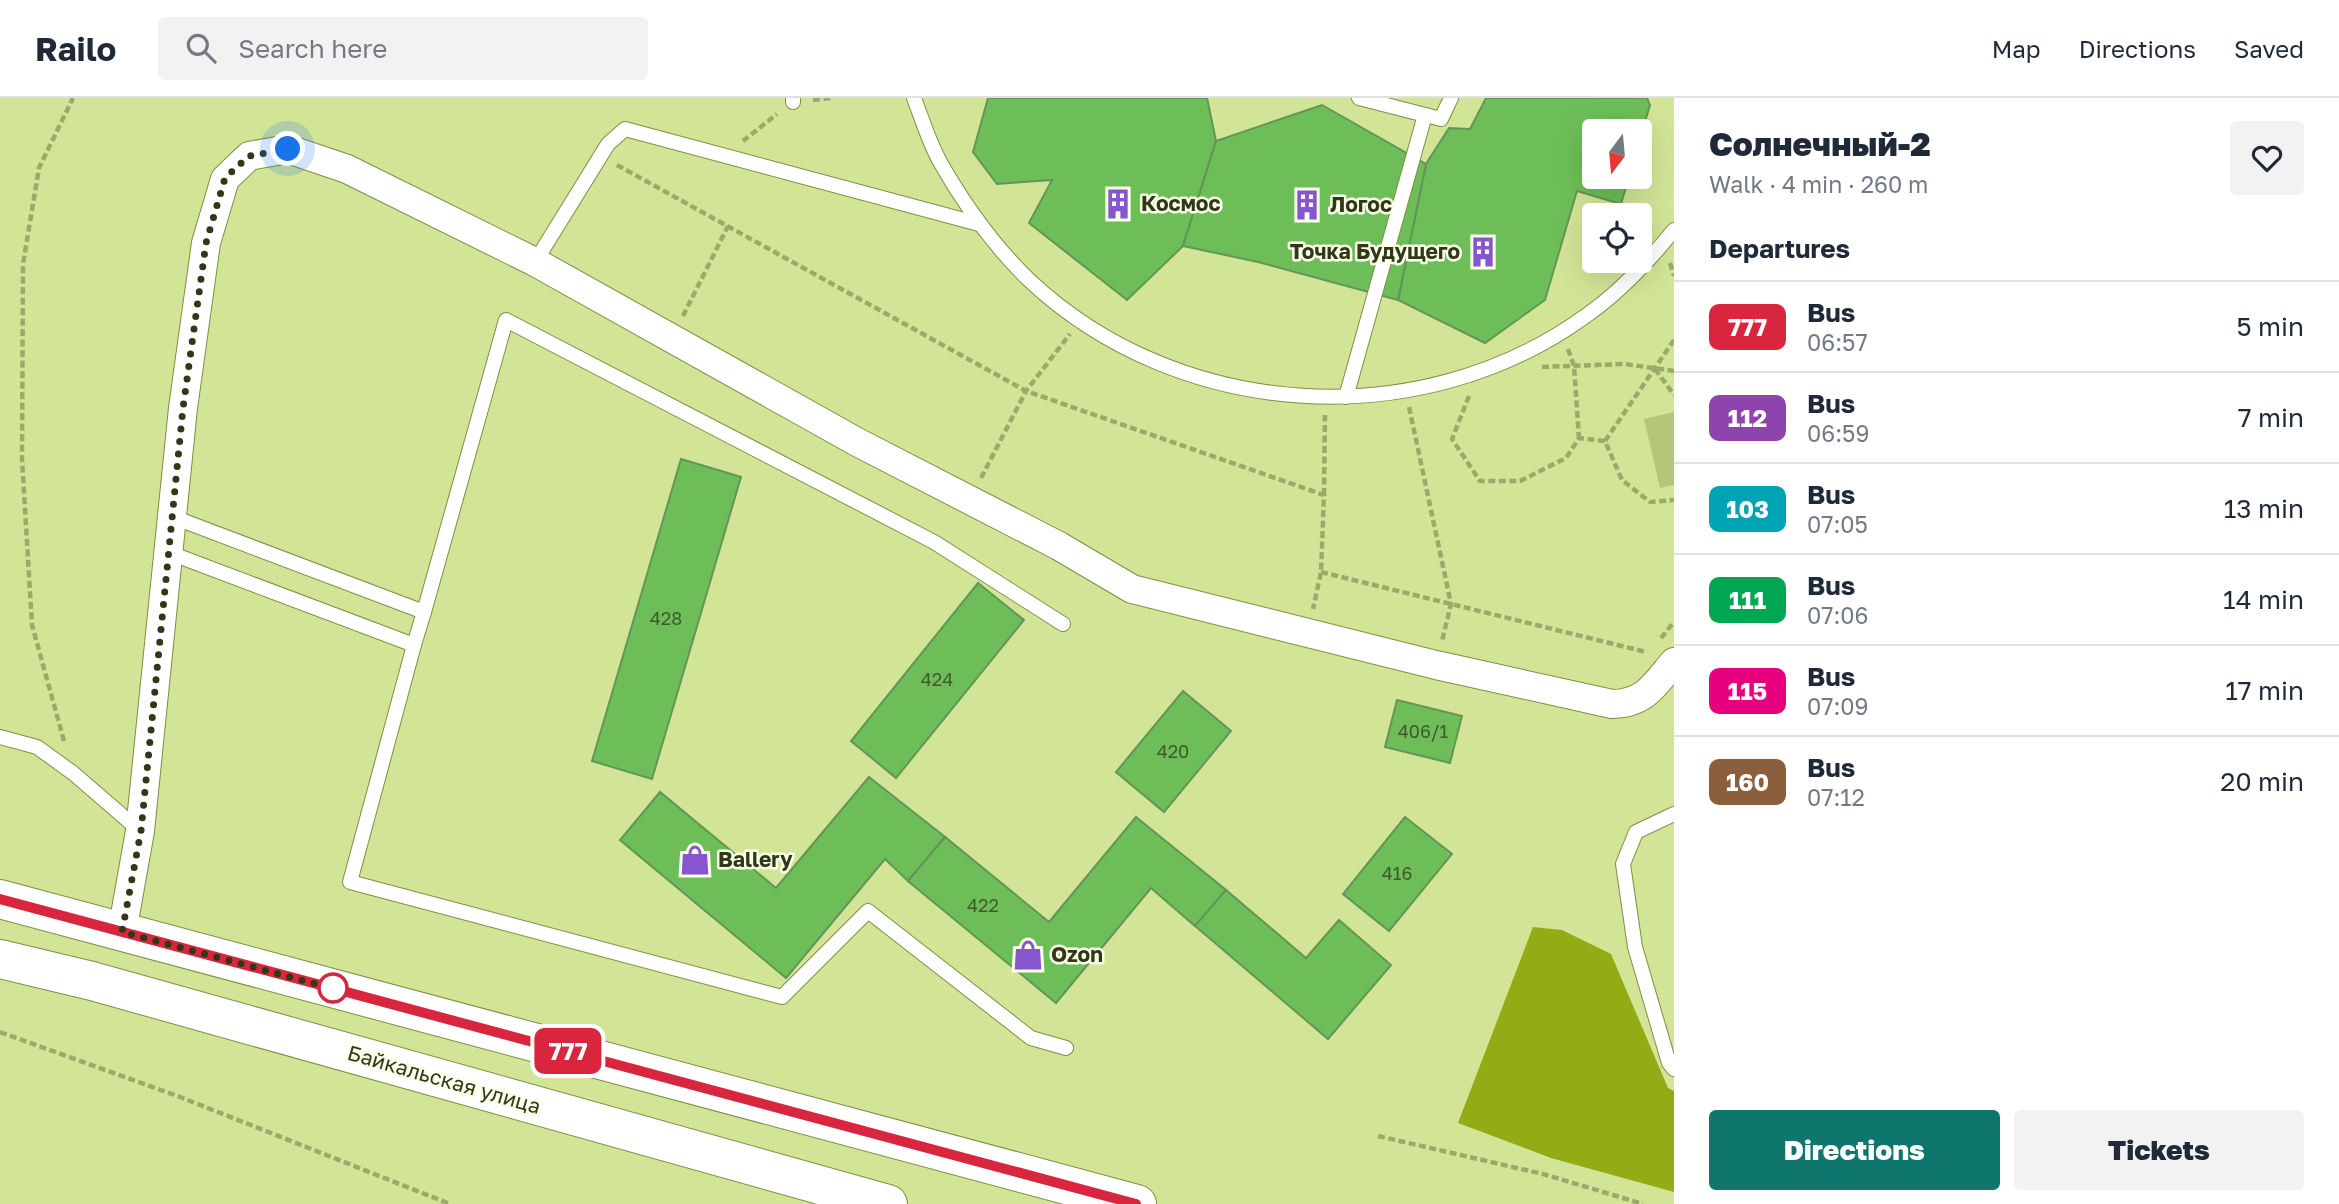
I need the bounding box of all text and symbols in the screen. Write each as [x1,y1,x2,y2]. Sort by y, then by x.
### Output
search box [158,17,648,80]
text: Railo [35,29,116,68]
icon: search [182,29,220,67]
text: Search here [238,33,387,64]
text: Map [1992,34,2041,63]
text: Directions [2079,34,2196,63]
text: Saved [2234,34,2304,63]
north arrow [1582,119,1652,189]
map controls [1582,119,1652,273]
button: heart [2230,121,2304,195]
text: Солнечный-2 [1709,124,1931,163]
your location [270,131,305,166]
text: Walk · 4 min · 260 m [1709,170,1928,198]
building icon: Космос [1101,187,1135,221]
building icon: Логос [1290,188,1324,222]
place label: Космос [1141,190,1221,216]
place label: Логос [1330,191,1392,217]
button: locate [1582,203,1652,273]
text: Departures [1709,233,1850,264]
building icon: Точка Будущего [1466,235,1500,269]
place label: Точка Будущего [1290,238,1460,264]
text: Bus [1807,297,1855,328]
text: 5 min [2236,311,2304,342]
text: 777 [1728,312,1767,341]
text: 06:57 [1807,328,1868,356]
text: Bus [1807,388,1855,419]
text: 7 min [2238,402,2304,433]
text: 112 [1728,403,1767,432]
text: 06:59 [1807,419,1869,447]
text: Bus [1807,479,1855,510]
text: 13 min [2224,493,2304,524]
text: 103 [1726,494,1769,523]
text: 07:05 [1807,510,1868,538]
text: Bus [1807,570,1855,601]
text: 14 min [2223,584,2304,615]
text: 111 [1729,585,1766,614]
text: 07:06 [1807,601,1869,629]
house number: 428 [650,607,682,629]
text: Bus [1807,661,1855,692]
house number: 424 [921,668,953,690]
text: 17 min [2225,675,2304,706]
text: 115 [1728,676,1767,705]
text: 07:09 [1807,692,1869,720]
house number: 406/1 [1398,720,1448,742]
house number: 420 [1157,740,1189,762]
text: Bus [1807,752,1855,783]
text: 20 min [2220,766,2304,797]
text: 160 [1726,767,1769,796]
text: 07:12 [1807,783,1865,811]
shop icon: Ballery [678,843,712,877]
place label: Ballery [718,846,793,872]
house number: 416 [1382,862,1412,884]
house number: 422 [967,894,999,916]
shop icon: Ozon [1011,938,1045,972]
place label: Ozon [1051,941,1103,967]
unlabelled marker [318,973,348,1003]
line badge: 777 [528,1028,608,1074]
text: 777 [548,1036,588,1065]
street label: Байкальская улица [345,1039,544,1119]
button: Directions [1709,1110,2000,1190]
button: Tickets [2014,1110,2304,1190]

